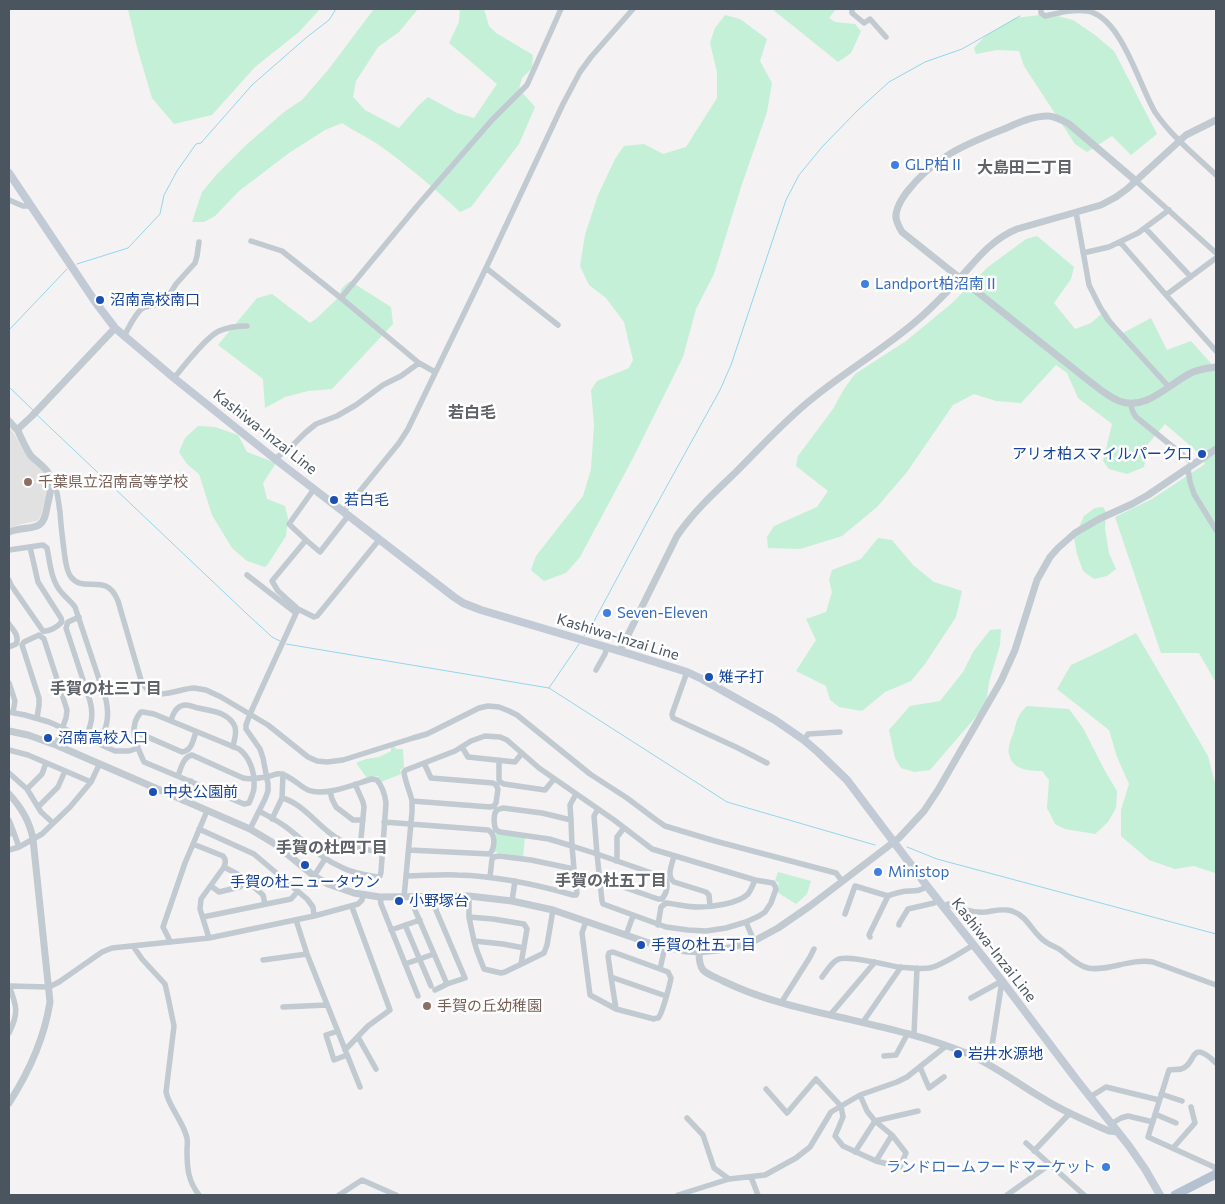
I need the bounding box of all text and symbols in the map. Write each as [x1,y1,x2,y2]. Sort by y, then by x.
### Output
place label: GLP柏Ⅱ [905,156,964,174]
district label: 大島田二丁目 [977,158,1073,178]
marker: GLP柏Ⅱ [889,159,901,171]
place label: Landport柏沼南Ⅱ [875,275,999,293]
marker: Landport柏沼南Ⅱ [859,278,871,290]
place label: 沼南高校南口 [110,291,200,309]
marker: 沼南高校南口 [94,294,106,306]
street label: Kashiwa-Inzai Line [209,386,321,478]
district label: 若白毛 [448,403,496,423]
place label: アリオ柏スマイルパーク口 [1012,445,1192,463]
marker: アリオ柏スマイルパーク口 [1196,448,1208,460]
place label: 千葉県立沼南高等学校 [38,473,188,491]
marker: 千葉県立沼南高等学校 [22,476,34,488]
place label: 若白毛 [344,491,389,509]
marker: 若白毛 [328,494,340,506]
place label: Seven-Eleven [617,604,708,622]
marker: Seven-Eleven [601,607,613,619]
street label: Kashiwa-Inzai Line [555,610,681,664]
place label: 雉子打 [719,668,764,686]
marker: 雉子打 [703,671,715,683]
district label: 手賀の杜三丁目 [50,679,162,699]
place label: 沼南高校入口 [58,729,148,747]
marker: 沼南高校入口 [42,732,54,744]
place label: 中央公園前 [163,783,238,801]
marker: 中央公園前 [147,786,159,798]
district label: 手賀の杜四丁目 [276,838,388,858]
marker: 手賀の杜ニュータウン [299,859,311,871]
place label: Ministop [888,863,949,881]
marker: Ministop [872,866,884,878]
district label: 手賀の杜五丁目 [555,871,667,891]
place label: 手賀の杜ニュータウン [230,873,380,891]
place label: 小野塚台 [409,892,469,910]
street label: Kashiwa-Inzai Line [948,894,1040,1006]
marker: 小野塚台 [393,895,405,907]
place label: 手賀の杜五丁目 [651,936,756,954]
marker: 手賀の杜五丁目 [635,939,647,951]
place label: 手賀の丘幼稚園 [437,997,542,1015]
marker: 手賀の丘幼稚園 [421,1000,433,1012]
place label: 岩井水源地 [968,1045,1043,1063]
marker: 岩井水源地 [952,1048,964,1060]
place label: ランドロームフードマーケット [886,1158,1096,1176]
marker: ランドロームフードマーケット [1100,1161,1112,1173]

